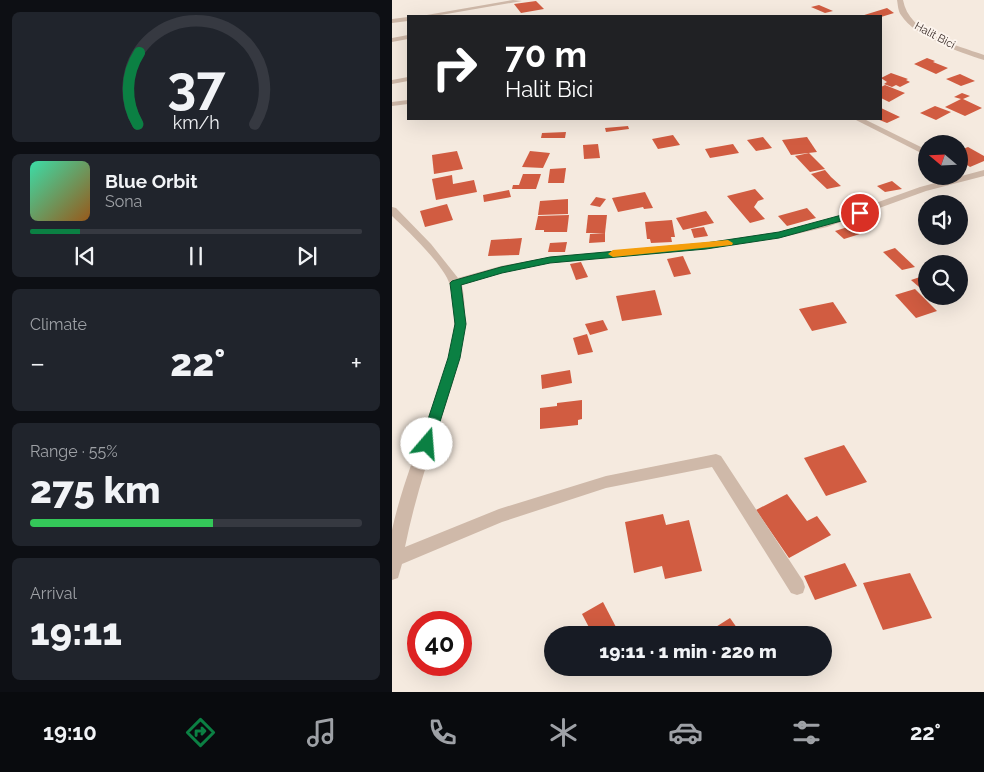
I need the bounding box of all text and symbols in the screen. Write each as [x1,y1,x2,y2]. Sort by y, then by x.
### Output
street label: Halit Bici [912,19,957,52]
text: 70 m [505,34,587,75]
icon: right [422,35,487,100]
text: 37 [167,54,226,115]
text: Halit Bici [505,76,593,102]
text: km/h [172,112,220,133]
north arrow [918,135,968,185]
map controls [918,135,968,305]
text: Blue Orbit [105,170,197,192]
text: Sona [105,192,142,211]
pin [839,192,881,234]
button: sound [918,195,968,245]
icon: arrive [846,199,874,227]
icon: previous [71,242,99,270]
icon: pause [182,242,210,270]
icon: next [293,242,321,270]
button: search [918,255,968,305]
text: Climate [30,315,87,334]
text: 22° [170,340,225,385]
text: − [30,347,45,380]
text: + [350,347,362,380]
position arrow [400,417,452,469]
text: Range · 55% [30,442,118,461]
text: 275 km [30,467,161,512]
text: Arrival [30,584,77,603]
text: 19:11 [30,609,122,654]
speed limit sign: 40 [407,611,472,676]
text: 19:11 · 1 min · 220 m [599,640,777,662]
icon: directions [183,715,218,750]
icon: music [304,715,339,750]
icon: phone [425,715,460,750]
icon: climate [546,715,581,750]
icon: car [668,715,703,750]
icon: filters [789,715,824,750]
text: 19:10 [43,719,97,745]
text: 22° [910,719,941,745]

